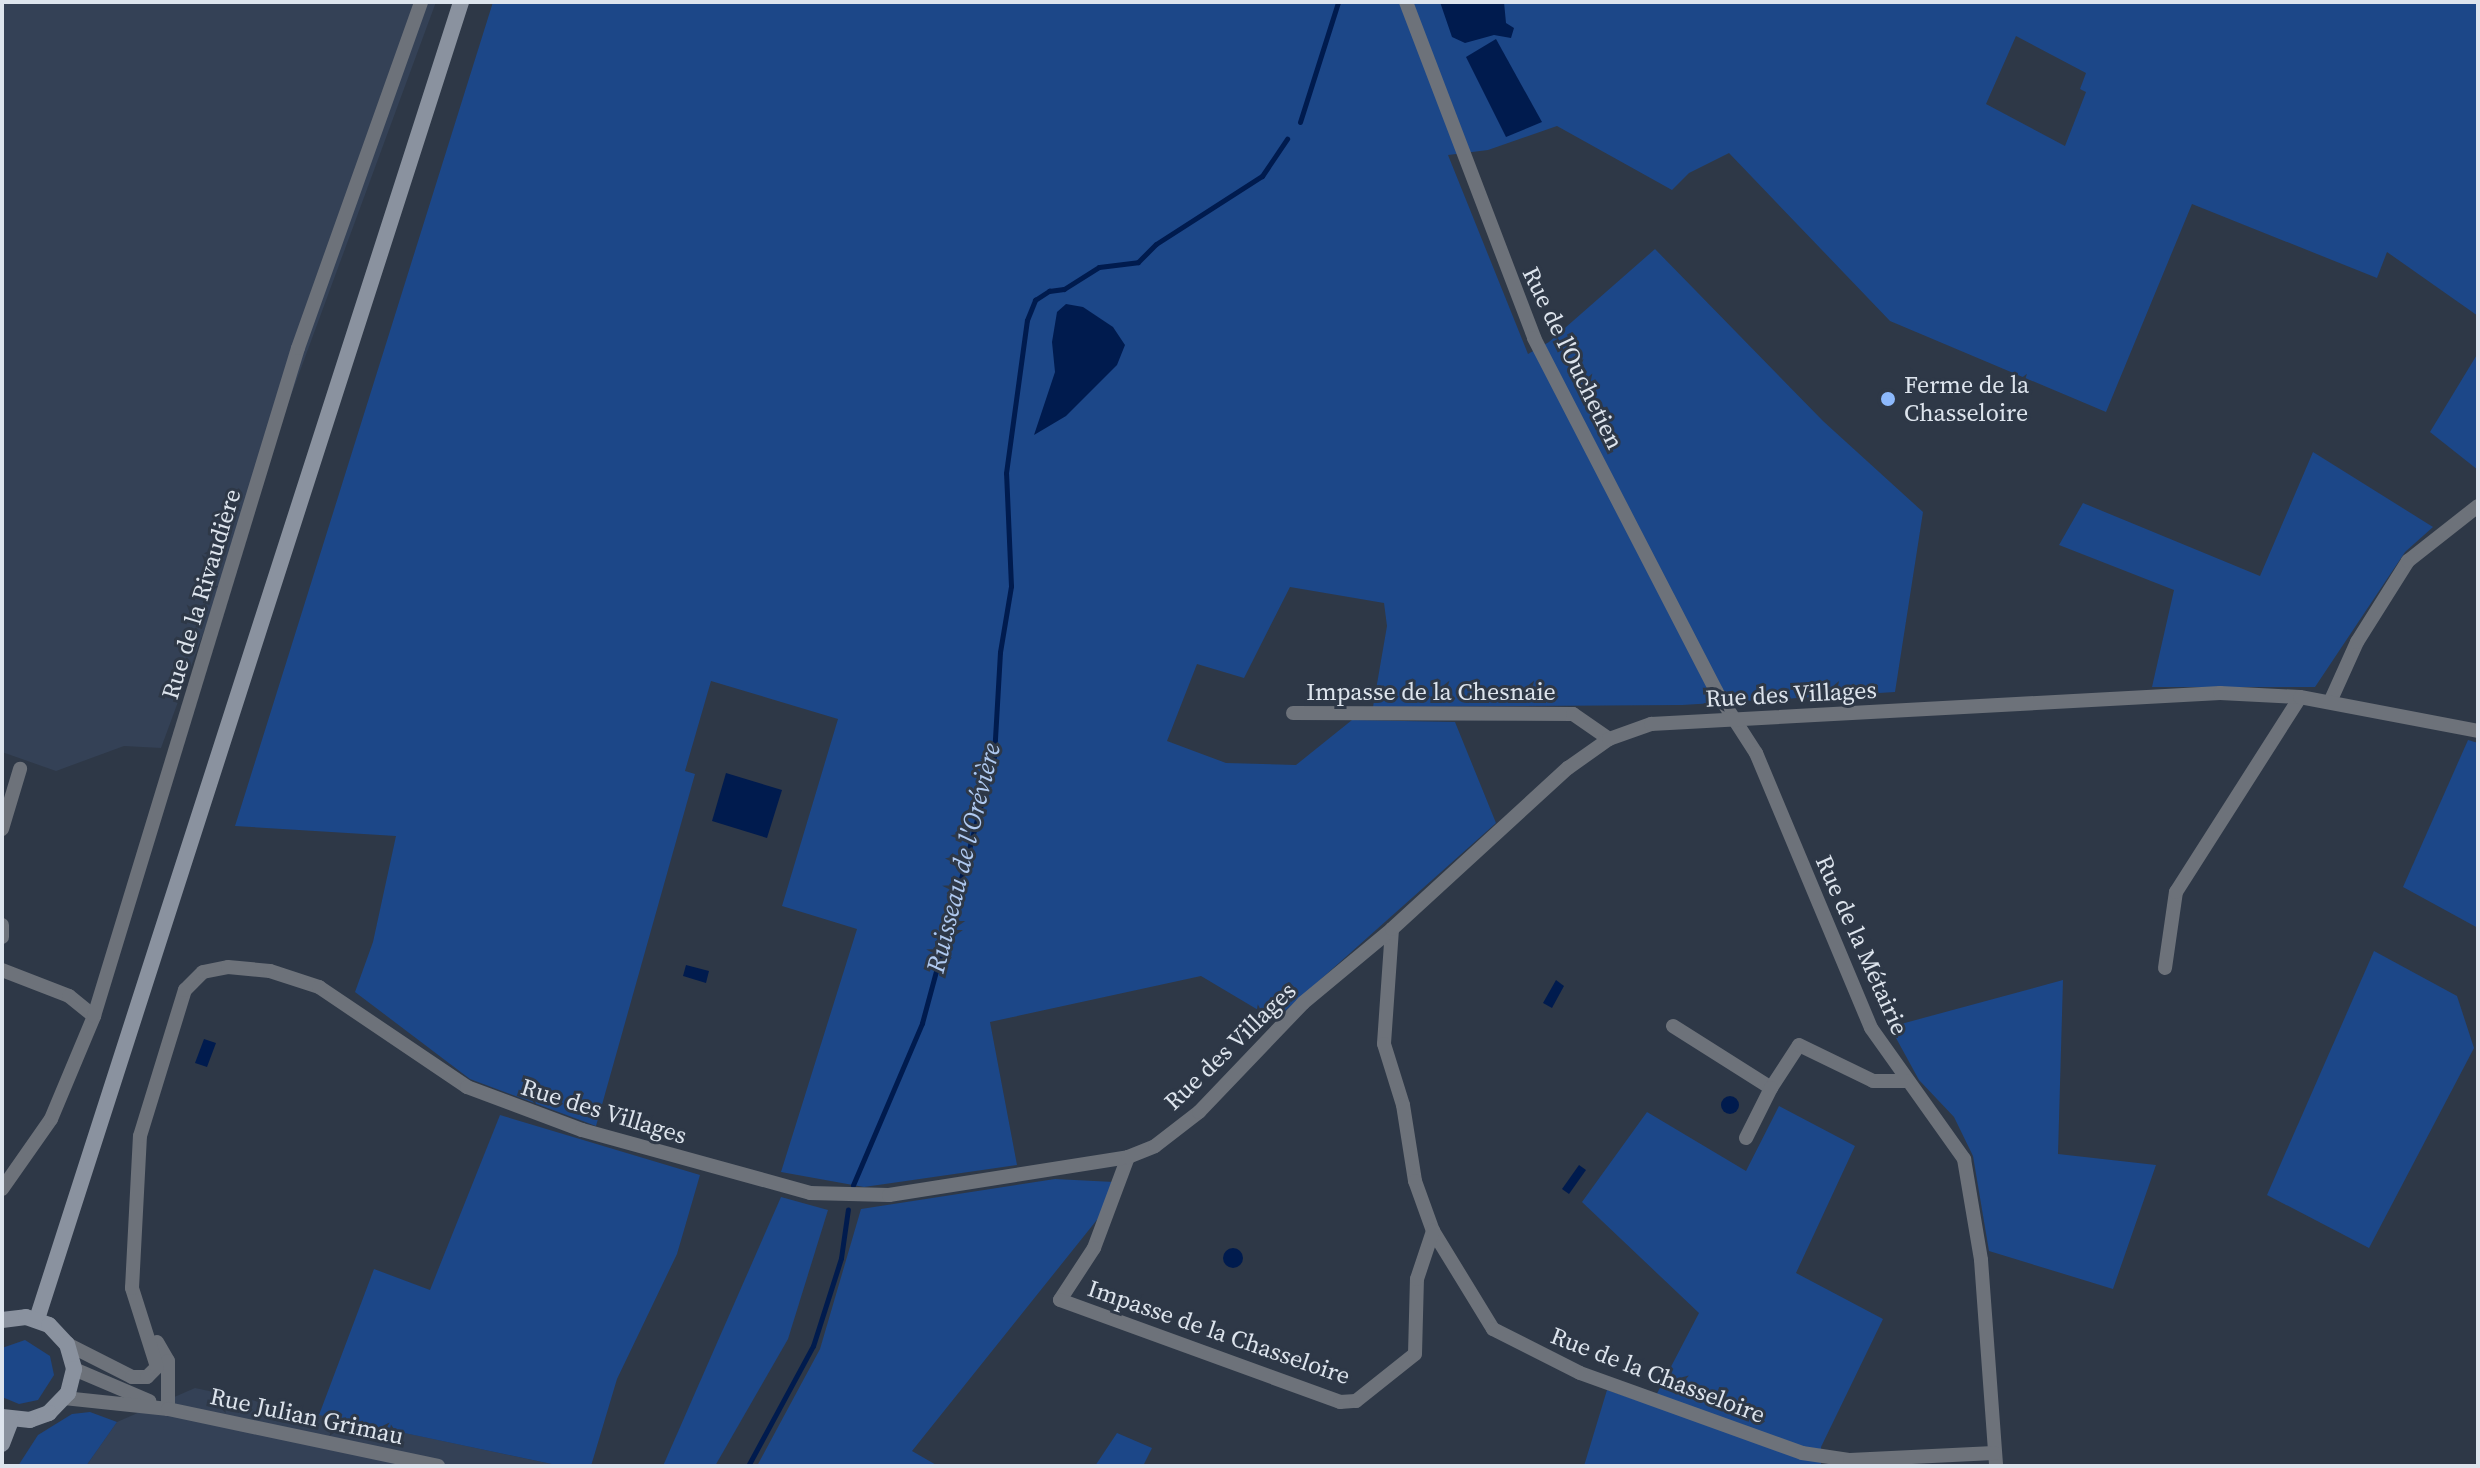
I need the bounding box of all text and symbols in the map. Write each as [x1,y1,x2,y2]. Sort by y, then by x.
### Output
street label: Rue de l'Ouchetien [1516,262,1630,454]
place label: Ferme de la Chasseloire [1904,371,2029,427]
marker: Ferme de la Chasseloire [1879,390,1897,408]
street label: Rue de la Rivaudière [155,485,247,703]
street label: Rue des Villages [1704,675,1878,713]
street label: Impasse de la Chesnaie [1306,678,1556,706]
water label: Ruisseau de l'Orévière [920,740,1008,976]
street label: Rue de la Métairie [1810,851,1914,1039]
street label: Rue des Villages [1158,976,1302,1116]
street label: Rue des Villages [517,1072,691,1150]
street label: Impasse de la Chasseloire [1084,1274,1354,1390]
street label: Rue de la Chasseloire [1547,1321,1769,1429]
street label: Rue Julian Grimau [208,1381,406,1451]

